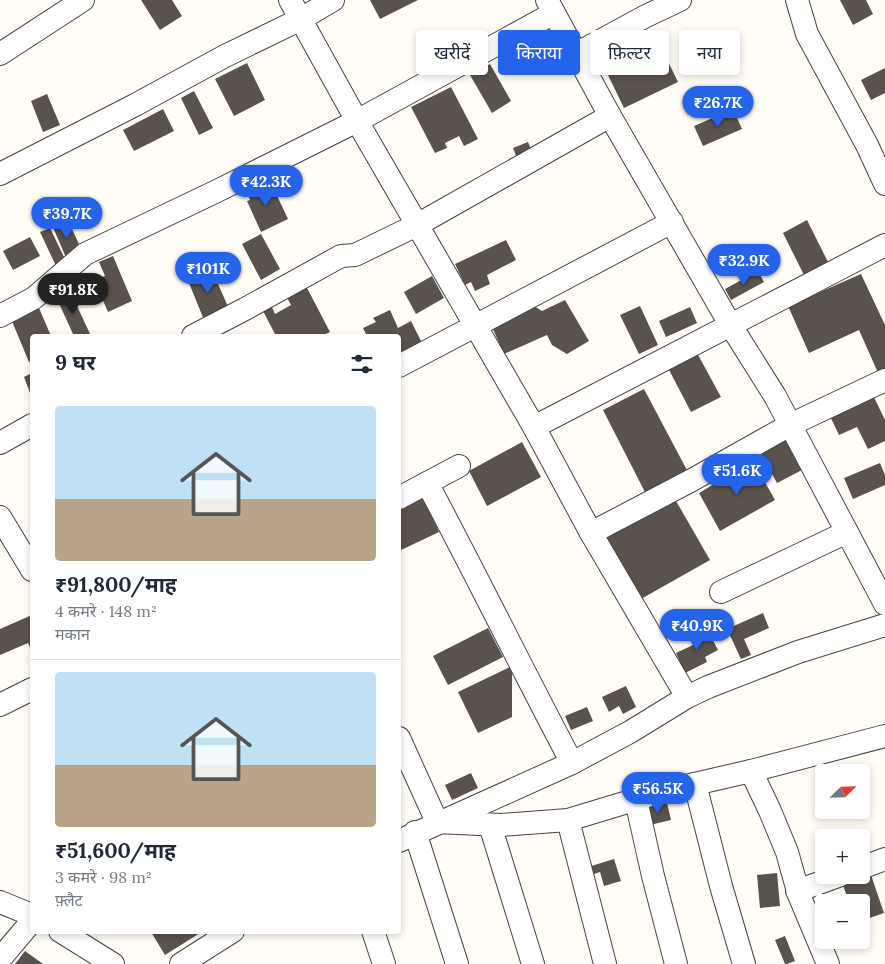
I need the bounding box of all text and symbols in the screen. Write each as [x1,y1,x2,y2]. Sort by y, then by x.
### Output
chip: खरीदें [416,30,488,75]
chip: किराया [498,30,580,75]
chip: फ़िल्टर [590,30,669,75]
chip: नया [679,30,740,75]
pin: ₹26.7K [677,86,759,128]
text: ₹26.7K [693,92,743,112]
pin: ₹42.3K [225,164,307,207]
text: ₹42.3K [241,171,291,191]
pin: ₹39.7K [26,196,108,239]
text: ₹39.7K [42,203,92,223]
pin: ₹32.9K [703,244,785,286]
text: ₹32.9K [719,250,769,270]
pin: ₹101K [173,252,243,294]
text: ₹101K [186,258,230,278]
pin: ₹91.8K [32,272,114,315]
text: ₹91.8K [48,279,98,299]
text: 9 घर [55,349,96,376]
icon: filters [348,350,376,378]
icon: home [171,439,261,529]
pin: ₹51.6K [696,454,778,496]
text: ₹51.6K [713,460,761,480]
text: ₹91,800/माह [55,571,177,598]
text: 4 कमरे · 148 m² [55,601,157,621]
pin: ₹40.9K [656,608,738,651]
text: ₹40.9K [671,615,723,635]
text: मकान [55,624,90,644]
icon: home [171,704,261,794]
north arrow [815,764,870,819]
map controls [815,764,870,949]
pin: ₹56.5K [617,772,699,814]
text: ₹56.5K [633,778,683,798]
button: + [815,829,870,884]
text: ₹51,600/माह [55,837,176,864]
text: 3 कमरे · 98 m² [55,867,152,887]
text: फ़्लैट [55,890,83,910]
button: − [815,894,870,949]

